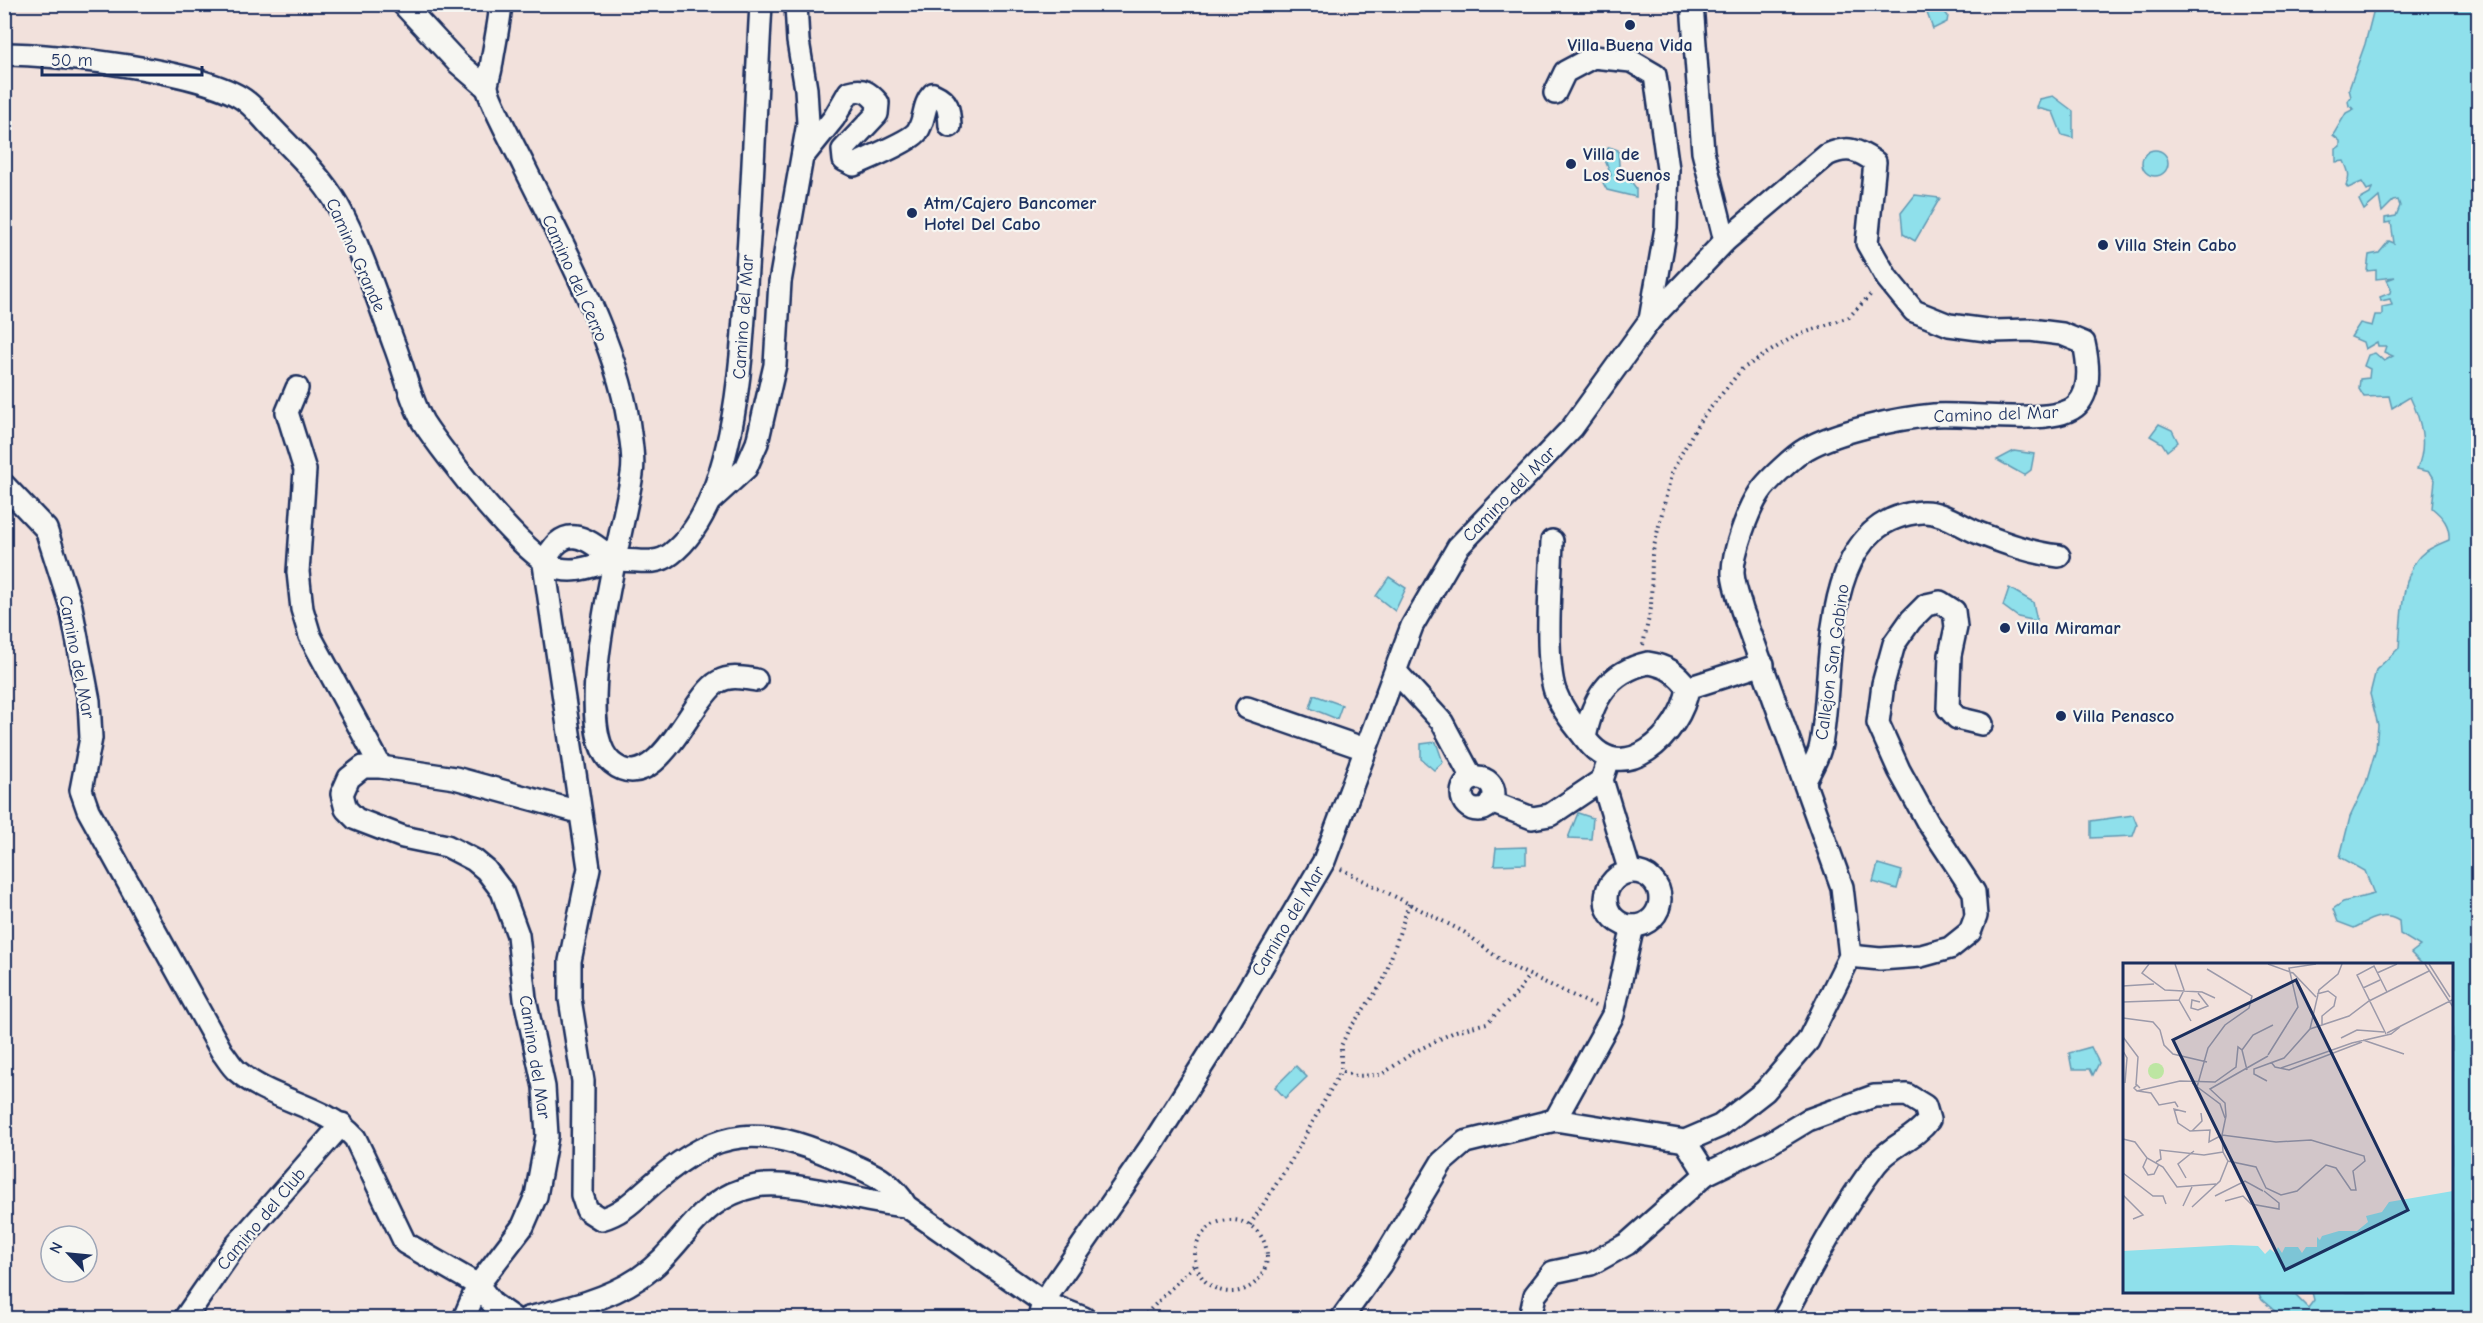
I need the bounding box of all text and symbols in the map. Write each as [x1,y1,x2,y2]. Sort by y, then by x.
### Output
marker: Villa Buena Vida [1623,18,1637,32]
place label: Villa Buena Vida [1567,35,1693,56]
scale bar [42,39,202,77]
text: 50 m [51,50,93,71]
place label: Villa de Los Suenos [1583,144,1671,186]
marker: Villa de Los Suenos [1564,157,1578,171]
place label: Atm/Cajero Bancomer Hotel Del Cabo [924,193,1097,235]
street label: Camino Grande [321,195,390,315]
marker: Atm/Cajero Bancomer Hotel Del Cabo [905,206,919,220]
street label: Camino del Cerro [537,211,612,345]
place label: Villa Stein Cabo [2115,235,2237,256]
marker: Villa Stein Cabo [2096,238,2110,252]
street label: Camino del Mar [729,253,758,380]
street label: Camino del Mar [1933,402,2060,427]
street label: Camino del Mar [1458,442,1561,547]
street label: Callejon San Gabino [1811,583,1854,742]
street label: Camino del Mar [54,594,99,721]
place label: Villa Miramar [2017,618,2121,639]
marker: Villa Miramar [1998,621,2012,635]
place label: Villa Penasco [2073,706,2174,727]
marker: Villa Penasco [2054,709,2068,723]
street label: Camino del Mar [1247,862,1330,980]
inset map [2123,963,2453,1293]
street label: Camino del Mar [514,994,555,1121]
street label: Camino del Club [212,1164,310,1275]
north arrow [39,1224,99,1284]
text: N [46,1239,67,1256]

